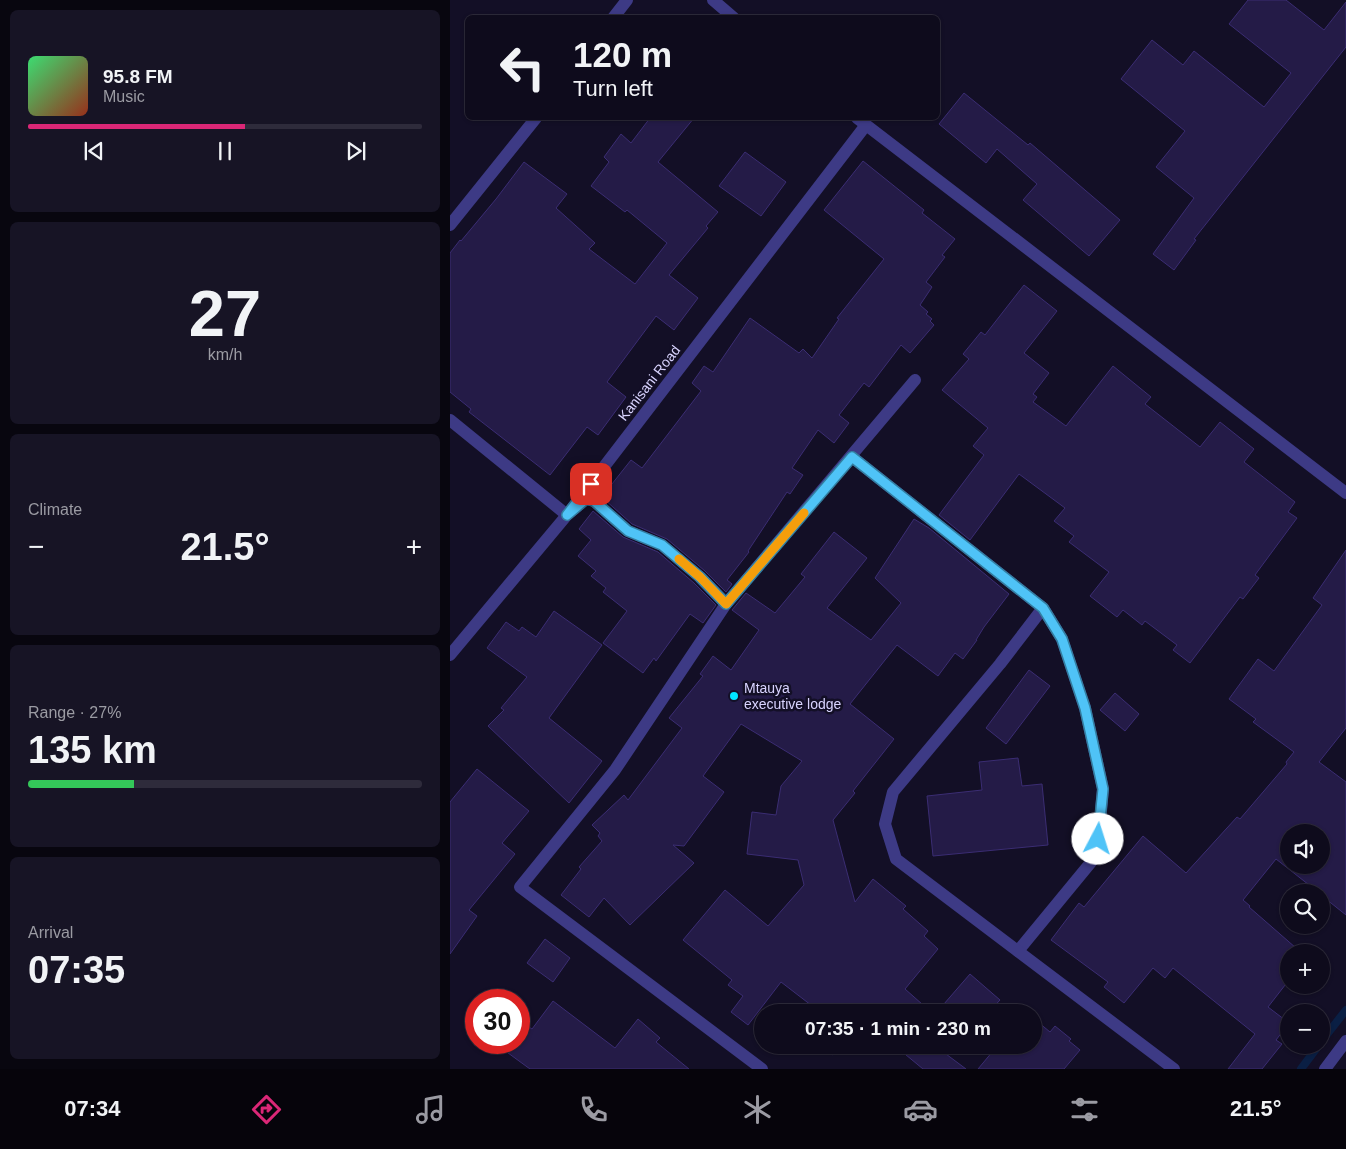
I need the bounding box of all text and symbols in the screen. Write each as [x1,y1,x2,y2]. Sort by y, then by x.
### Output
icon: left [490,35,555,100]
text: 120 m [573,35,672,74]
text: 95.8 FM [103,66,173,87]
text: Turn left [573,76,653,101]
text: Music [103,88,145,105]
icon: previous [80,137,108,165]
icon: pause [211,137,239,165]
icon: next [342,137,370,165]
text: 27 [189,277,261,350]
street label: Kanisani Road [615,342,683,424]
text: km/h [208,346,242,363]
pin [570,463,612,505]
icon: arrive [577,470,605,498]
text: Climate [28,501,82,518]
text: 21.5° [180,526,270,568]
text: − [28,531,44,562]
text: + [406,531,422,562]
place label: Mtauya executive lodge [744,680,842,712]
marker: Mtauya executive lodge [728,690,740,702]
text: Range · 27% [28,704,121,721]
text: 135 km [28,729,157,771]
position arrow [1071,812,1123,864]
map controls [1280,824,1330,1054]
button: sound [1280,824,1330,874]
button: search [1280,884,1330,934]
text: Arrival [28,924,73,941]
button: + [1280,944,1330,994]
text: 07:35 [28,949,125,991]
speed limit sign: 30 [465,989,530,1054]
button: − [1280,1004,1330,1054]
text: 07:35 · 1 min · 230 m [805,1018,991,1039]
icon: directions [249,1092,284,1127]
icon: music [413,1092,448,1127]
icon: phone [576,1092,611,1127]
icon: climate [740,1092,775,1127]
icon: car [903,1092,938,1127]
icon: filters [1067,1092,1102,1127]
text: 07:34 [64,1096,121,1121]
text: 21.5° [1230,1096,1282,1121]

